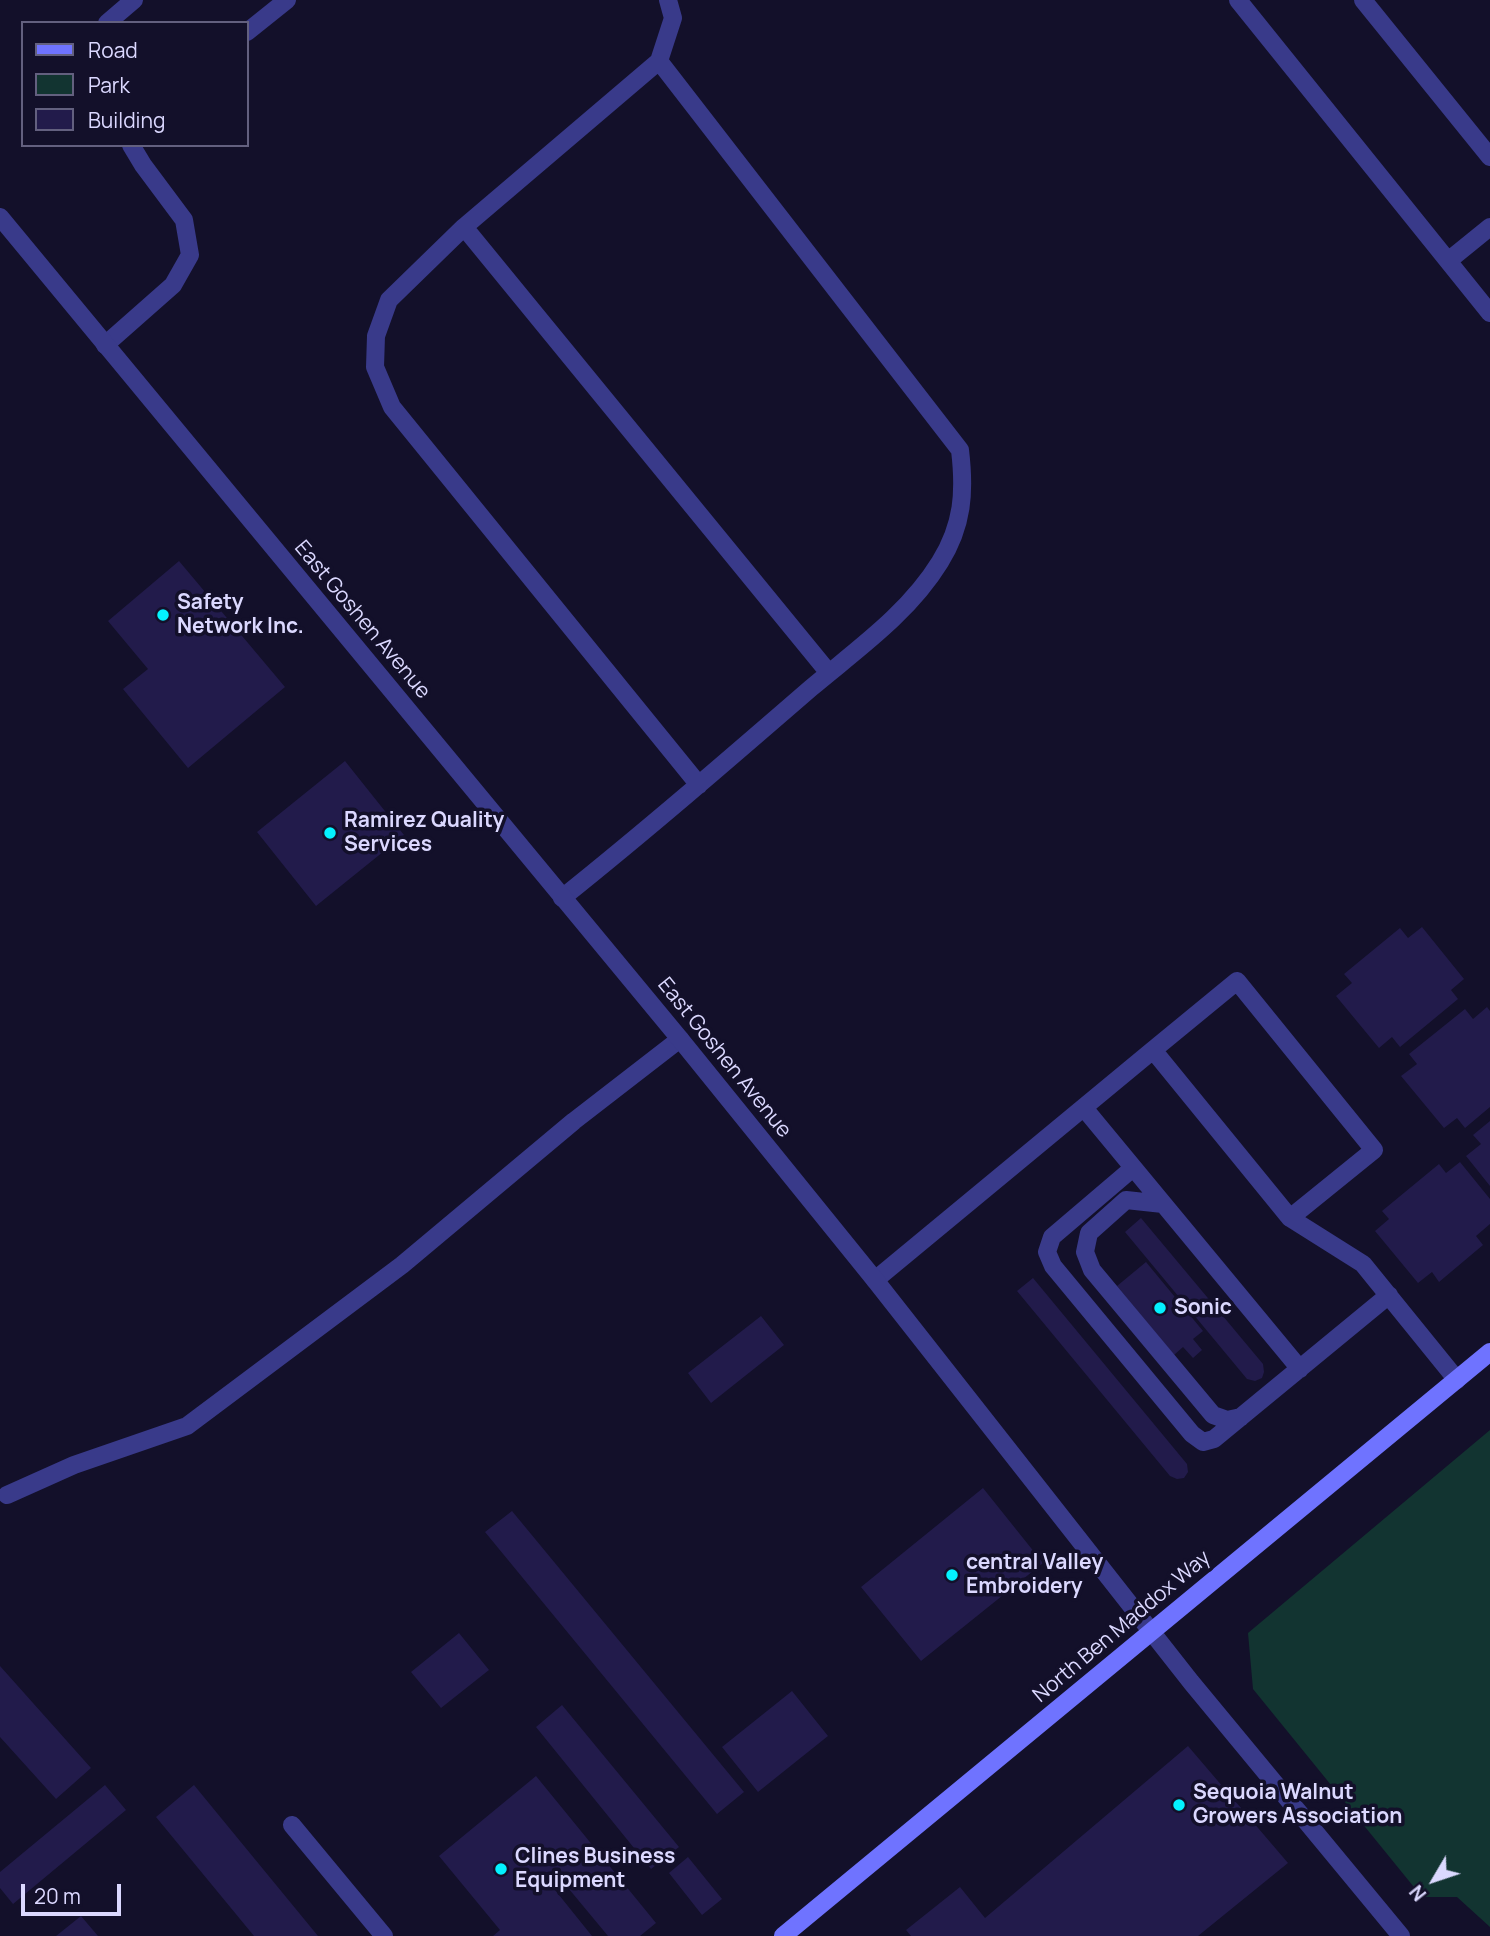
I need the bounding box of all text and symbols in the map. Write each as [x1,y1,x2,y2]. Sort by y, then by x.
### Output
legend [21,21,248,147]
text: Road [88,36,138,64]
text: Park [88,71,130,99]
text: Building [88,106,165,134]
street label: East Goshen Avenue [289,536,435,704]
place label: Safety Network Inc. [177,590,304,640]
marker: Safety Network Inc. [155,607,171,623]
place label: Ramirez Quality Services [344,808,504,858]
marker: Ramirez Quality Services [322,825,338,841]
street label: East Goshen Avenue [652,973,796,1143]
place label: Sonic [1174,1295,1232,1321]
marker: Sonic [1152,1300,1168,1316]
street label: North Ben Maddox Way [1028,1546,1216,1708]
place label: central Valley Embroidery [966,1550,1103,1600]
marker: central Valley Embroidery [944,1567,960,1583]
place label: Sequoia Walnut Growers Association [1193,1780,1402,1830]
marker: Sequoia Walnut Growers Association [1171,1797,1187,1813]
place label: Clines Business Equipment [515,1844,675,1894]
north arrow [1399,1845,1469,1915]
marker: Clines Business Equipment [493,1861,509,1877]
scale bar [24,1870,124,1914]
text: N [1403,1880,1432,1907]
text: 20 m [34,1882,81,1910]

